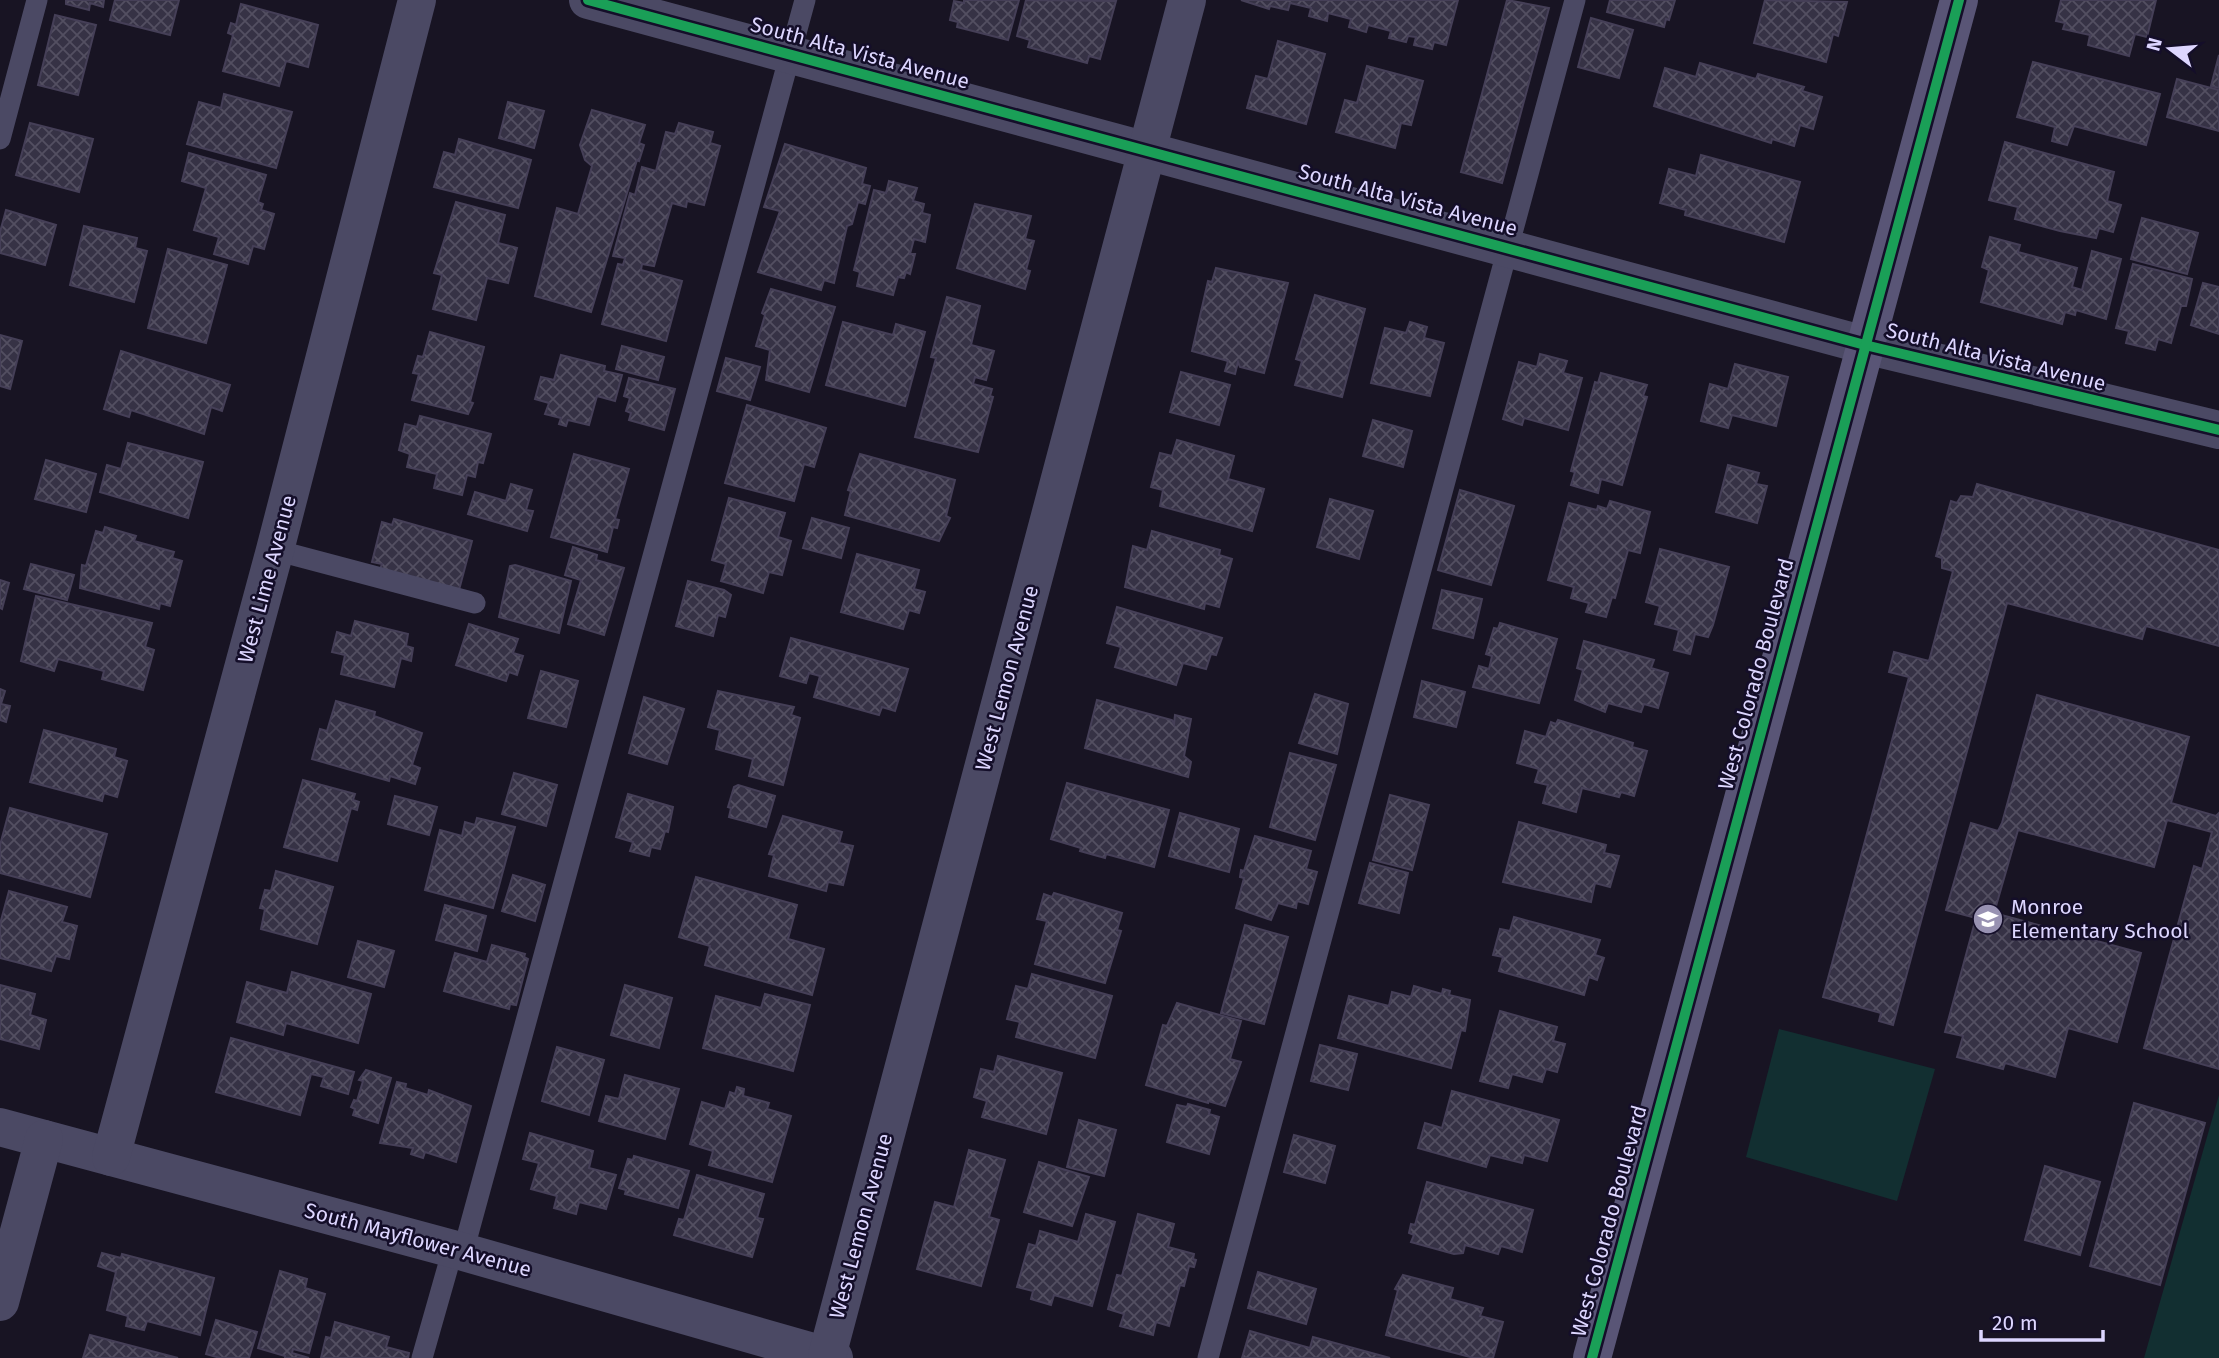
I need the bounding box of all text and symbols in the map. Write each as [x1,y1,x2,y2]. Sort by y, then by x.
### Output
street label: South Alta Vista Avenue [748,11,972,95]
north arrow [2135,14,2205,84]
text: N [2141,35,2167,54]
street label: South Alta Vista Avenue [1296,158,1520,242]
street label: South Alta Vista Avenue [1883,317,2109,397]
street label: West Lime Avenue [232,492,302,666]
street label: West Colorado Boulevard [1713,555,1799,793]
street label: West Lemon Avenue [970,583,1044,773]
place label: Monroe Elementary School [2011,894,2189,944]
school or university icon: Monroe Elementary School [1971,902,2005,936]
street label: West Colorado Boulevard [1566,1102,1652,1340]
street label: West Lemon Avenue [824,1131,898,1321]
street label: South Mayflower Avenue [302,1197,534,1283]
scale bar [1981,1298,2104,1342]
text: 20 m [1992,1310,2038,1336]

